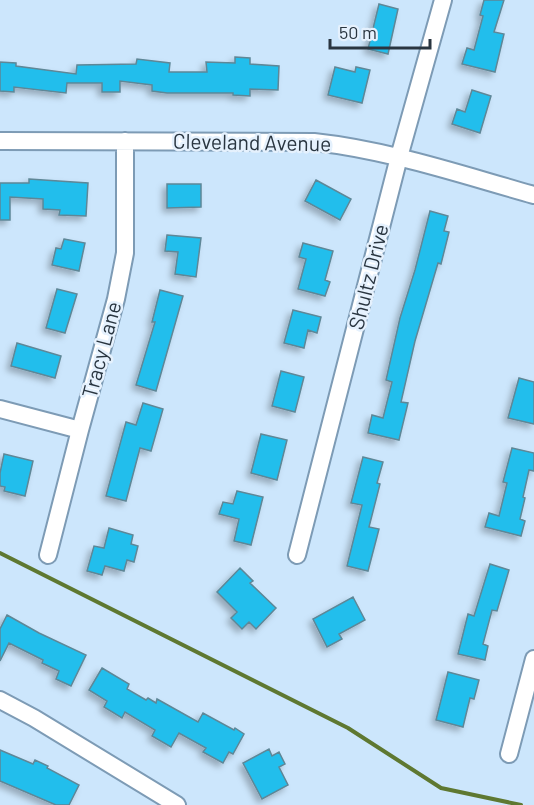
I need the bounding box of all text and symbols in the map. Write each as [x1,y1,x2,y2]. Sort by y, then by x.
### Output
scale bar [330,12,430,50]
text: 50 m [339,21,377,43]
street label: Cleveland Avenue [173,128,331,155]
street label: Shultz Drive [342,221,393,332]
street label: Tracy Lane [76,299,125,401]

